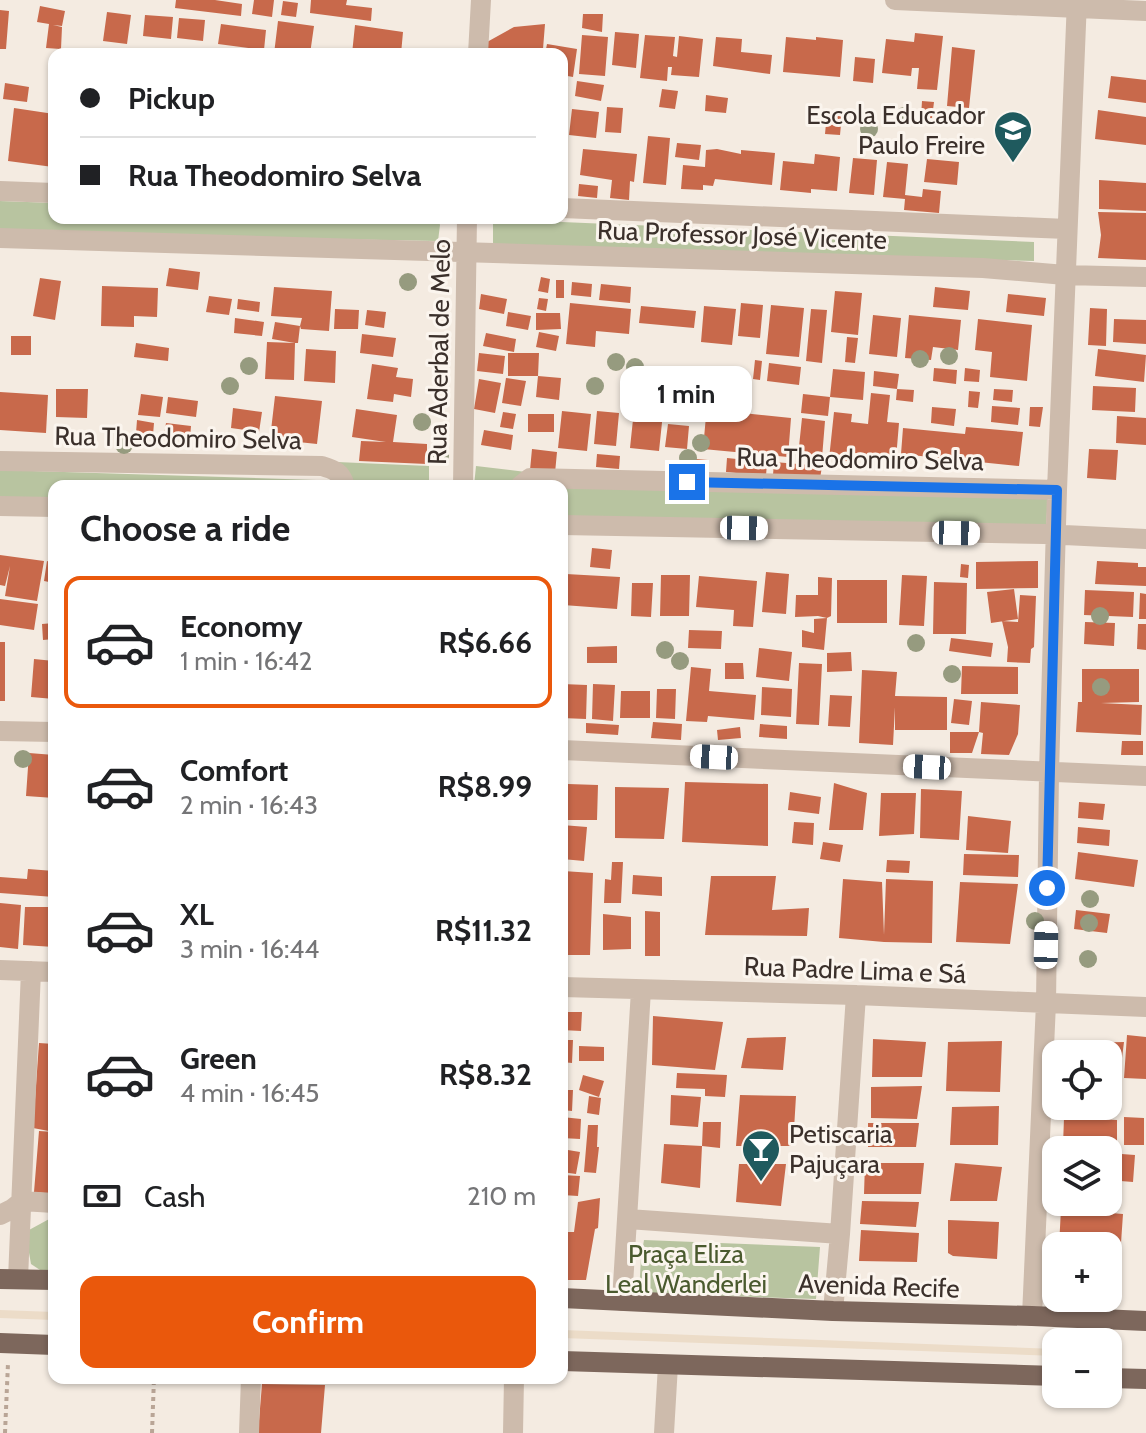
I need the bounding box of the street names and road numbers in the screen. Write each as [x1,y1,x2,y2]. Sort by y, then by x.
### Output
street label: Rua Professor José Vicente [597,214,887,256]
street label: Rua Aderbal de Melo [421,239,457,465]
street label: Rua Theodomiro Selva [54,420,302,456]
street label: Rua Theodomiro Selva [736,441,984,477]
street label: Rua Padre Lima e Sá [743,950,967,990]
street label: Avenida Recife [798,1267,960,1305]

